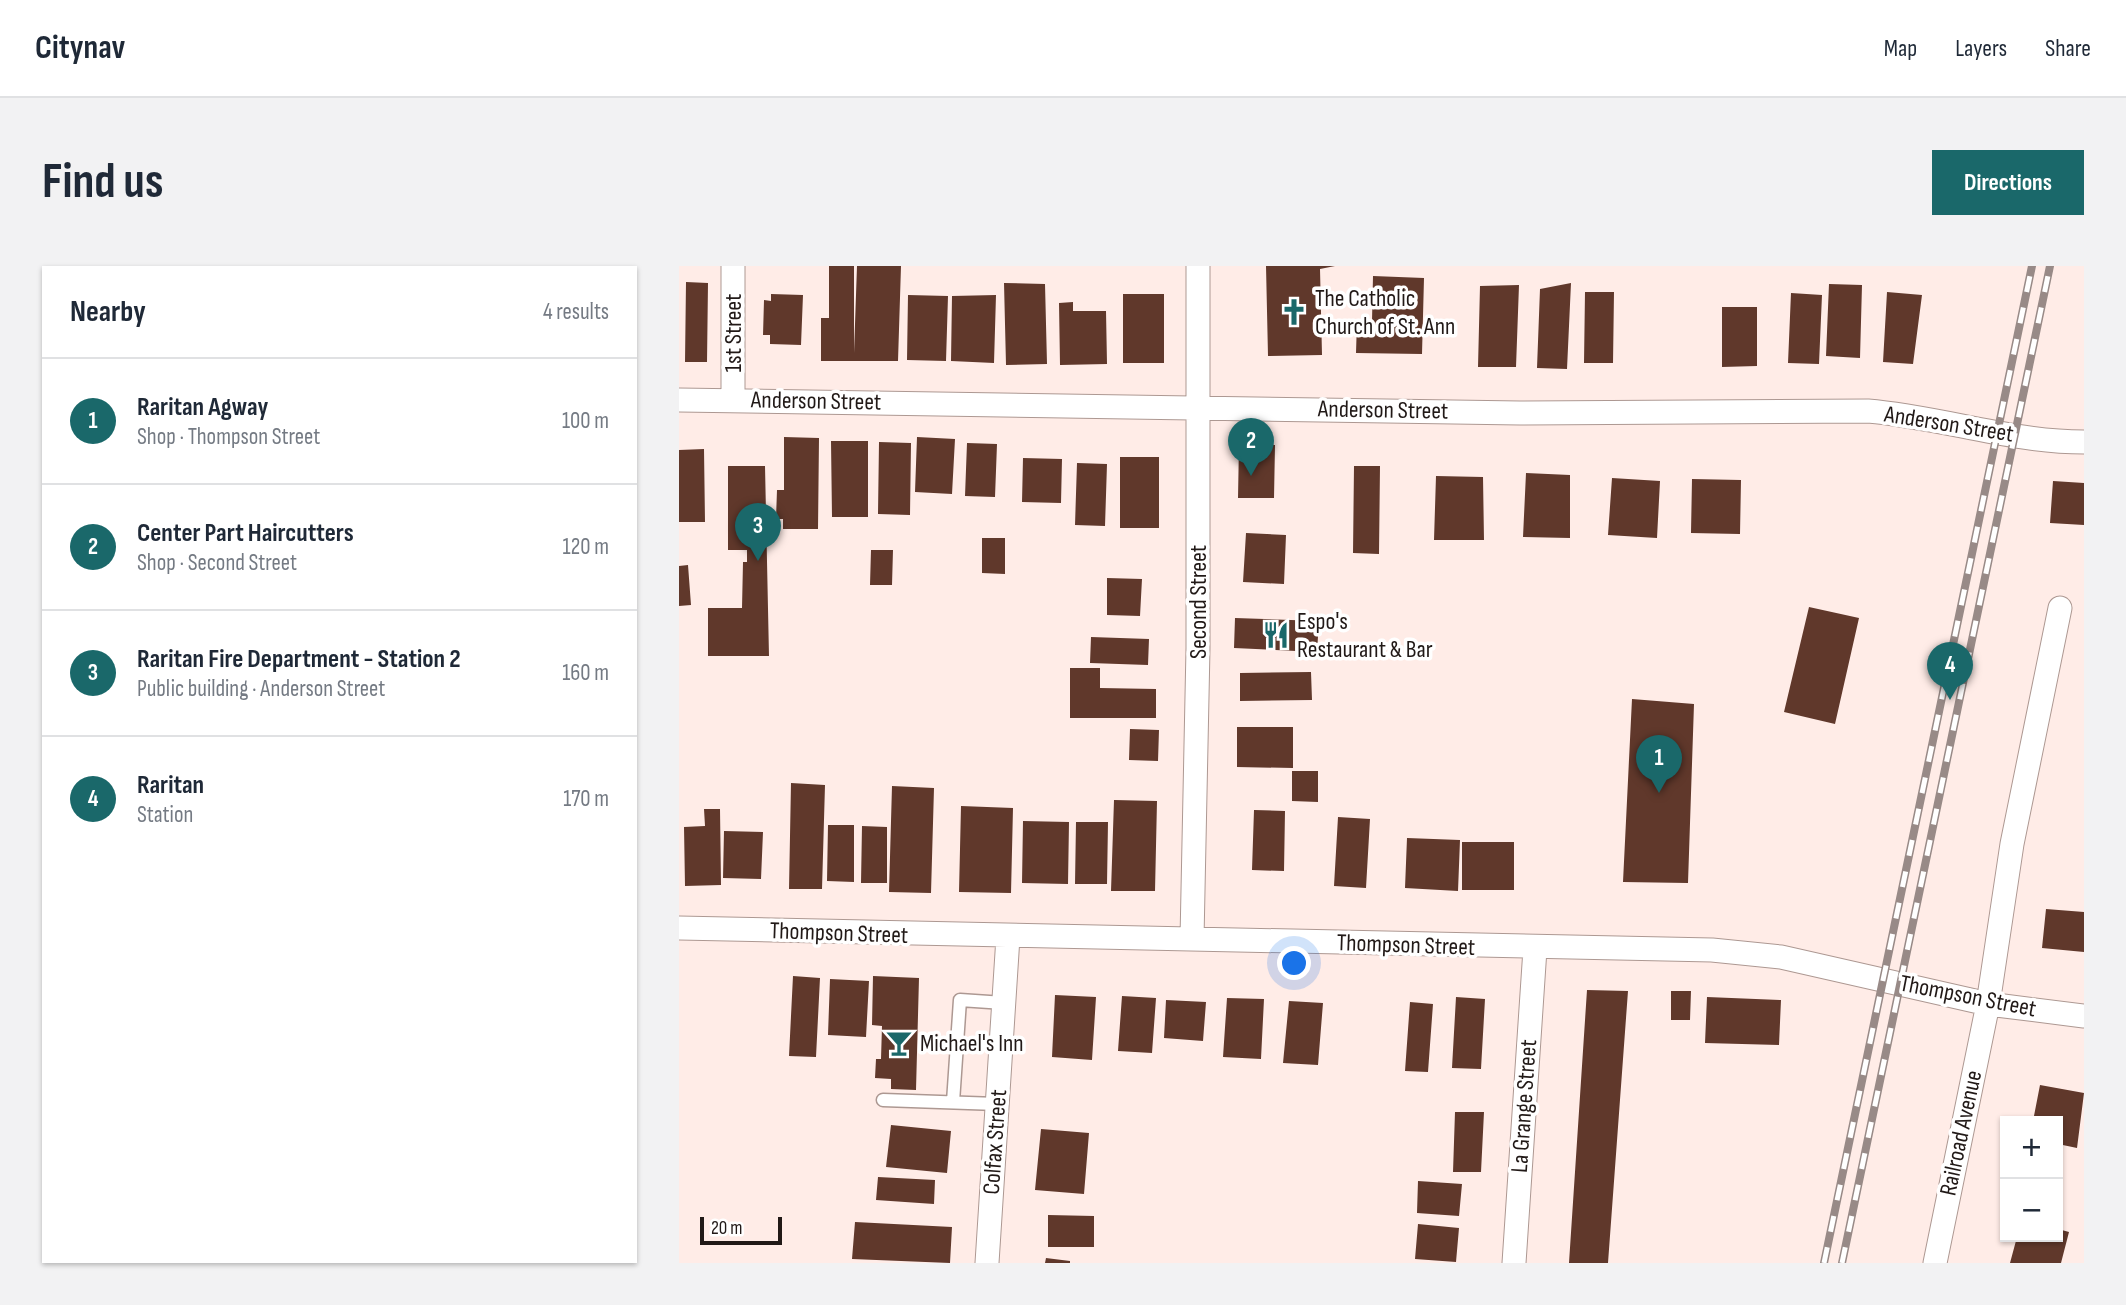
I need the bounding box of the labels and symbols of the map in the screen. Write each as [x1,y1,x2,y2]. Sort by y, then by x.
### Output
place label: The Catholic Church of St. Ann [1315,284,1455,341]
street label: 1st Street [719,294,748,372]
church icon: The Catholic Church of St. Ann [1279,297,1309,327]
street label: Anderson Street [750,385,881,417]
street label: Anderson Street [1317,394,1448,426]
street label: Anderson Street [1881,399,2016,449]
pin: 2 [1228,418,1274,476]
pin: 3 [735,503,781,561]
street label: Second Street [1184,545,1213,659]
place label: Espo's Restaurant & Bar [1297,607,1433,664]
restaurant icon: Espo's Restaurant & Bar [1261,620,1291,650]
pin: 4 [1927,642,1973,700]
pin: 1 [1636,735,1682,793]
street label: Thompson Street [769,916,909,950]
street label: Thompson Street [1336,928,1476,962]
your location [1277,946,1311,980]
street label: Thompson Street [1897,969,2039,1023]
bar icon: Michael's Inn [884,1028,914,1058]
place label: Michael's Inn [920,1029,1024,1058]
street label: La Grange Street [1505,1038,1543,1174]
street label: Railroad Avenue [1934,1068,1988,1198]
street label: Colfax Street [977,1089,1013,1195]
scale bar [700,1214,782,1246]

